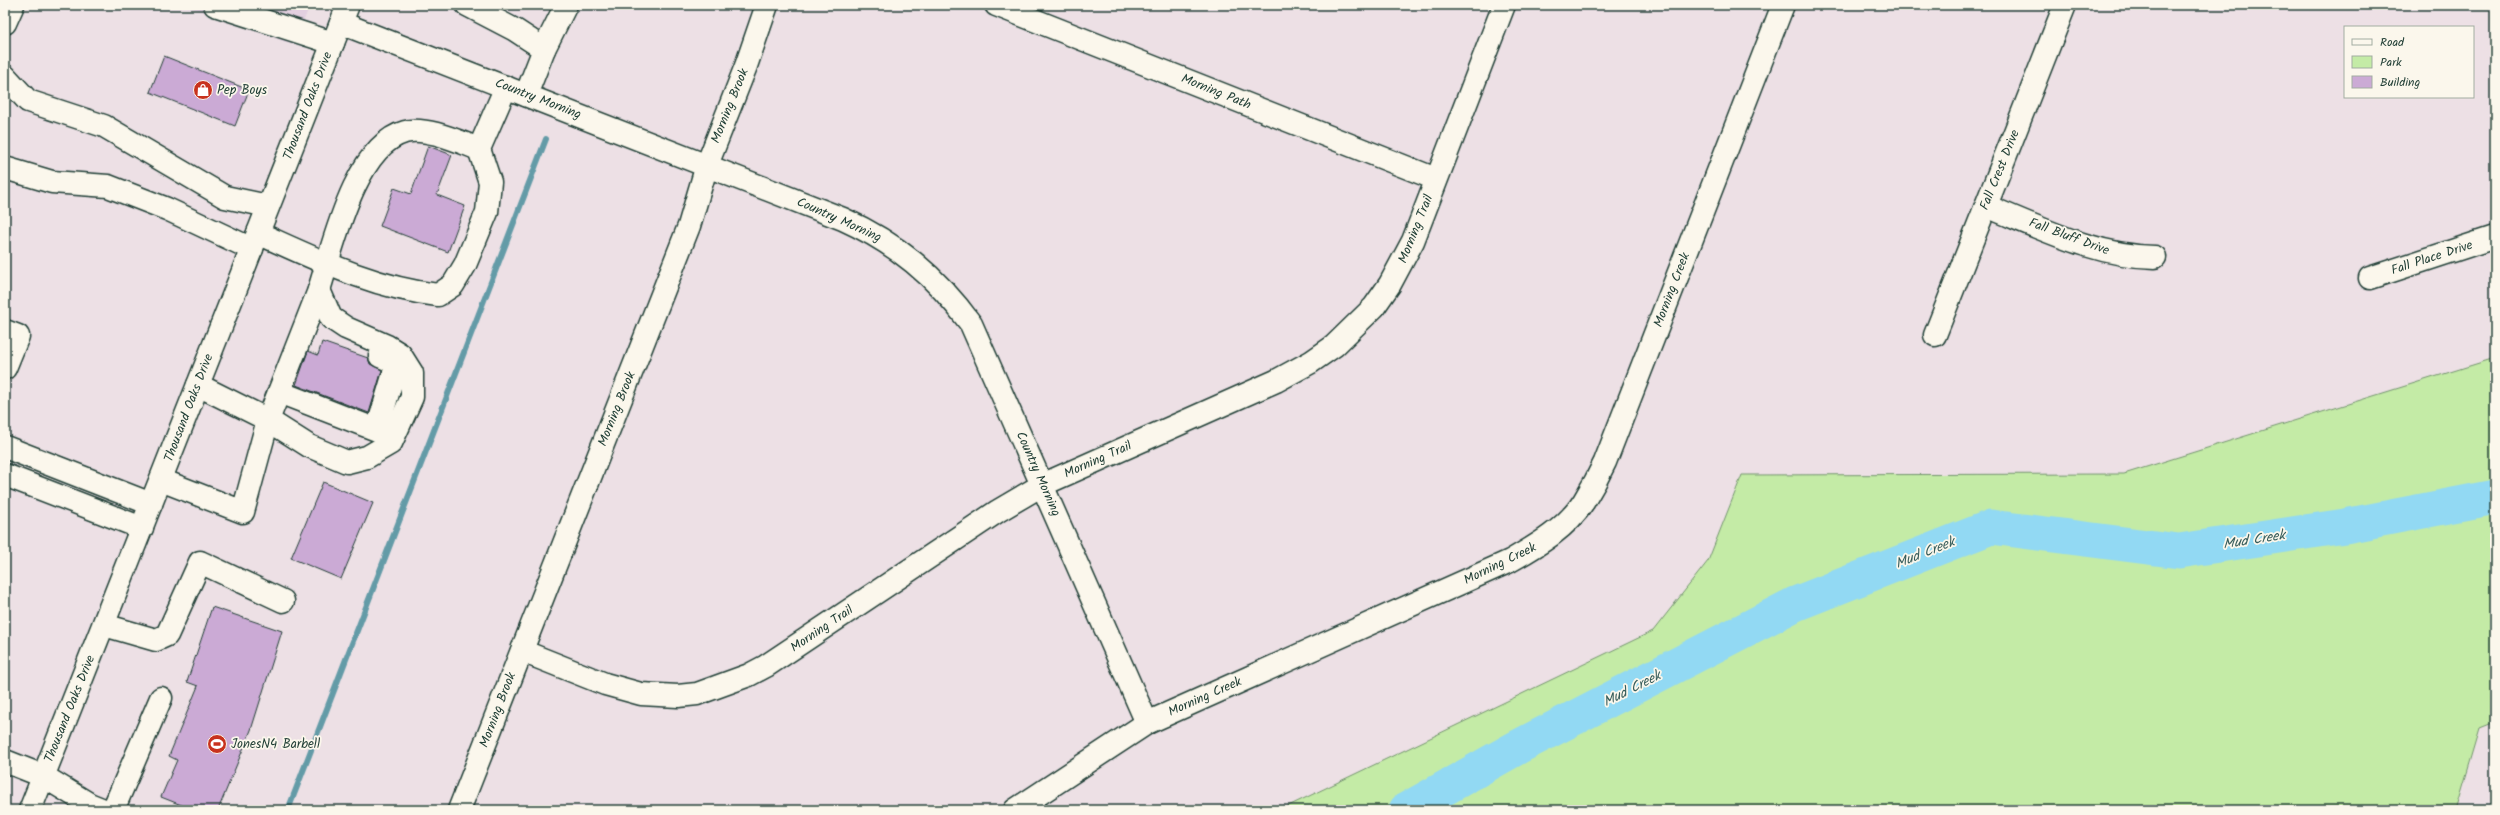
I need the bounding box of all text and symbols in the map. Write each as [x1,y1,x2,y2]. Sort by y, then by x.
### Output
legend [2344,26,2474,98]
text: Road [2380,33,2405,52]
street label: Thousand Oaks Drive [278,49,338,163]
text: Park [2380,53,2402,72]
street label: Morning Brook [705,64,755,147]
street label: Morning Path [1178,68,1254,116]
street label: Country Morning [492,73,584,125]
text: Building [2380,73,2420,92]
shop icon: Pep Boys [192,79,214,101]
place label: Pep Boys [217,80,268,101]
street label: Fall Crest Drive [1974,126,2026,213]
street label: Morning Trail [1393,191,1439,267]
street label: Country Morning [793,192,885,248]
street label: Fall Bluff Drive [2026,213,2112,261]
street label: Fall Place Drive [2388,235,2476,281]
street label: Morning Creek [1648,249,1696,330]
street label: Thousand Oaks Drive [159,351,219,465]
street label: Morning Brook [592,367,642,450]
street label: Country Morning [1010,428,1066,520]
street label: Morning Trail [1061,436,1135,484]
water label: Mud Creek [2221,524,2289,556]
water label: Mud Creek [1892,530,1960,575]
street label: Morning Creek [1460,537,1541,591]
street label: Morning Trail [786,600,858,658]
street label: Thousand Oaks Drive [39,652,101,766]
water label: Mud Creek [1599,664,1667,713]
street label: Morning Brook [474,668,522,751]
street label: Morning Creek [1165,671,1246,723]
sports icon: JonesN4 Barbell [206,733,228,755]
place label: JonesN4 Barbell [231,734,320,755]

